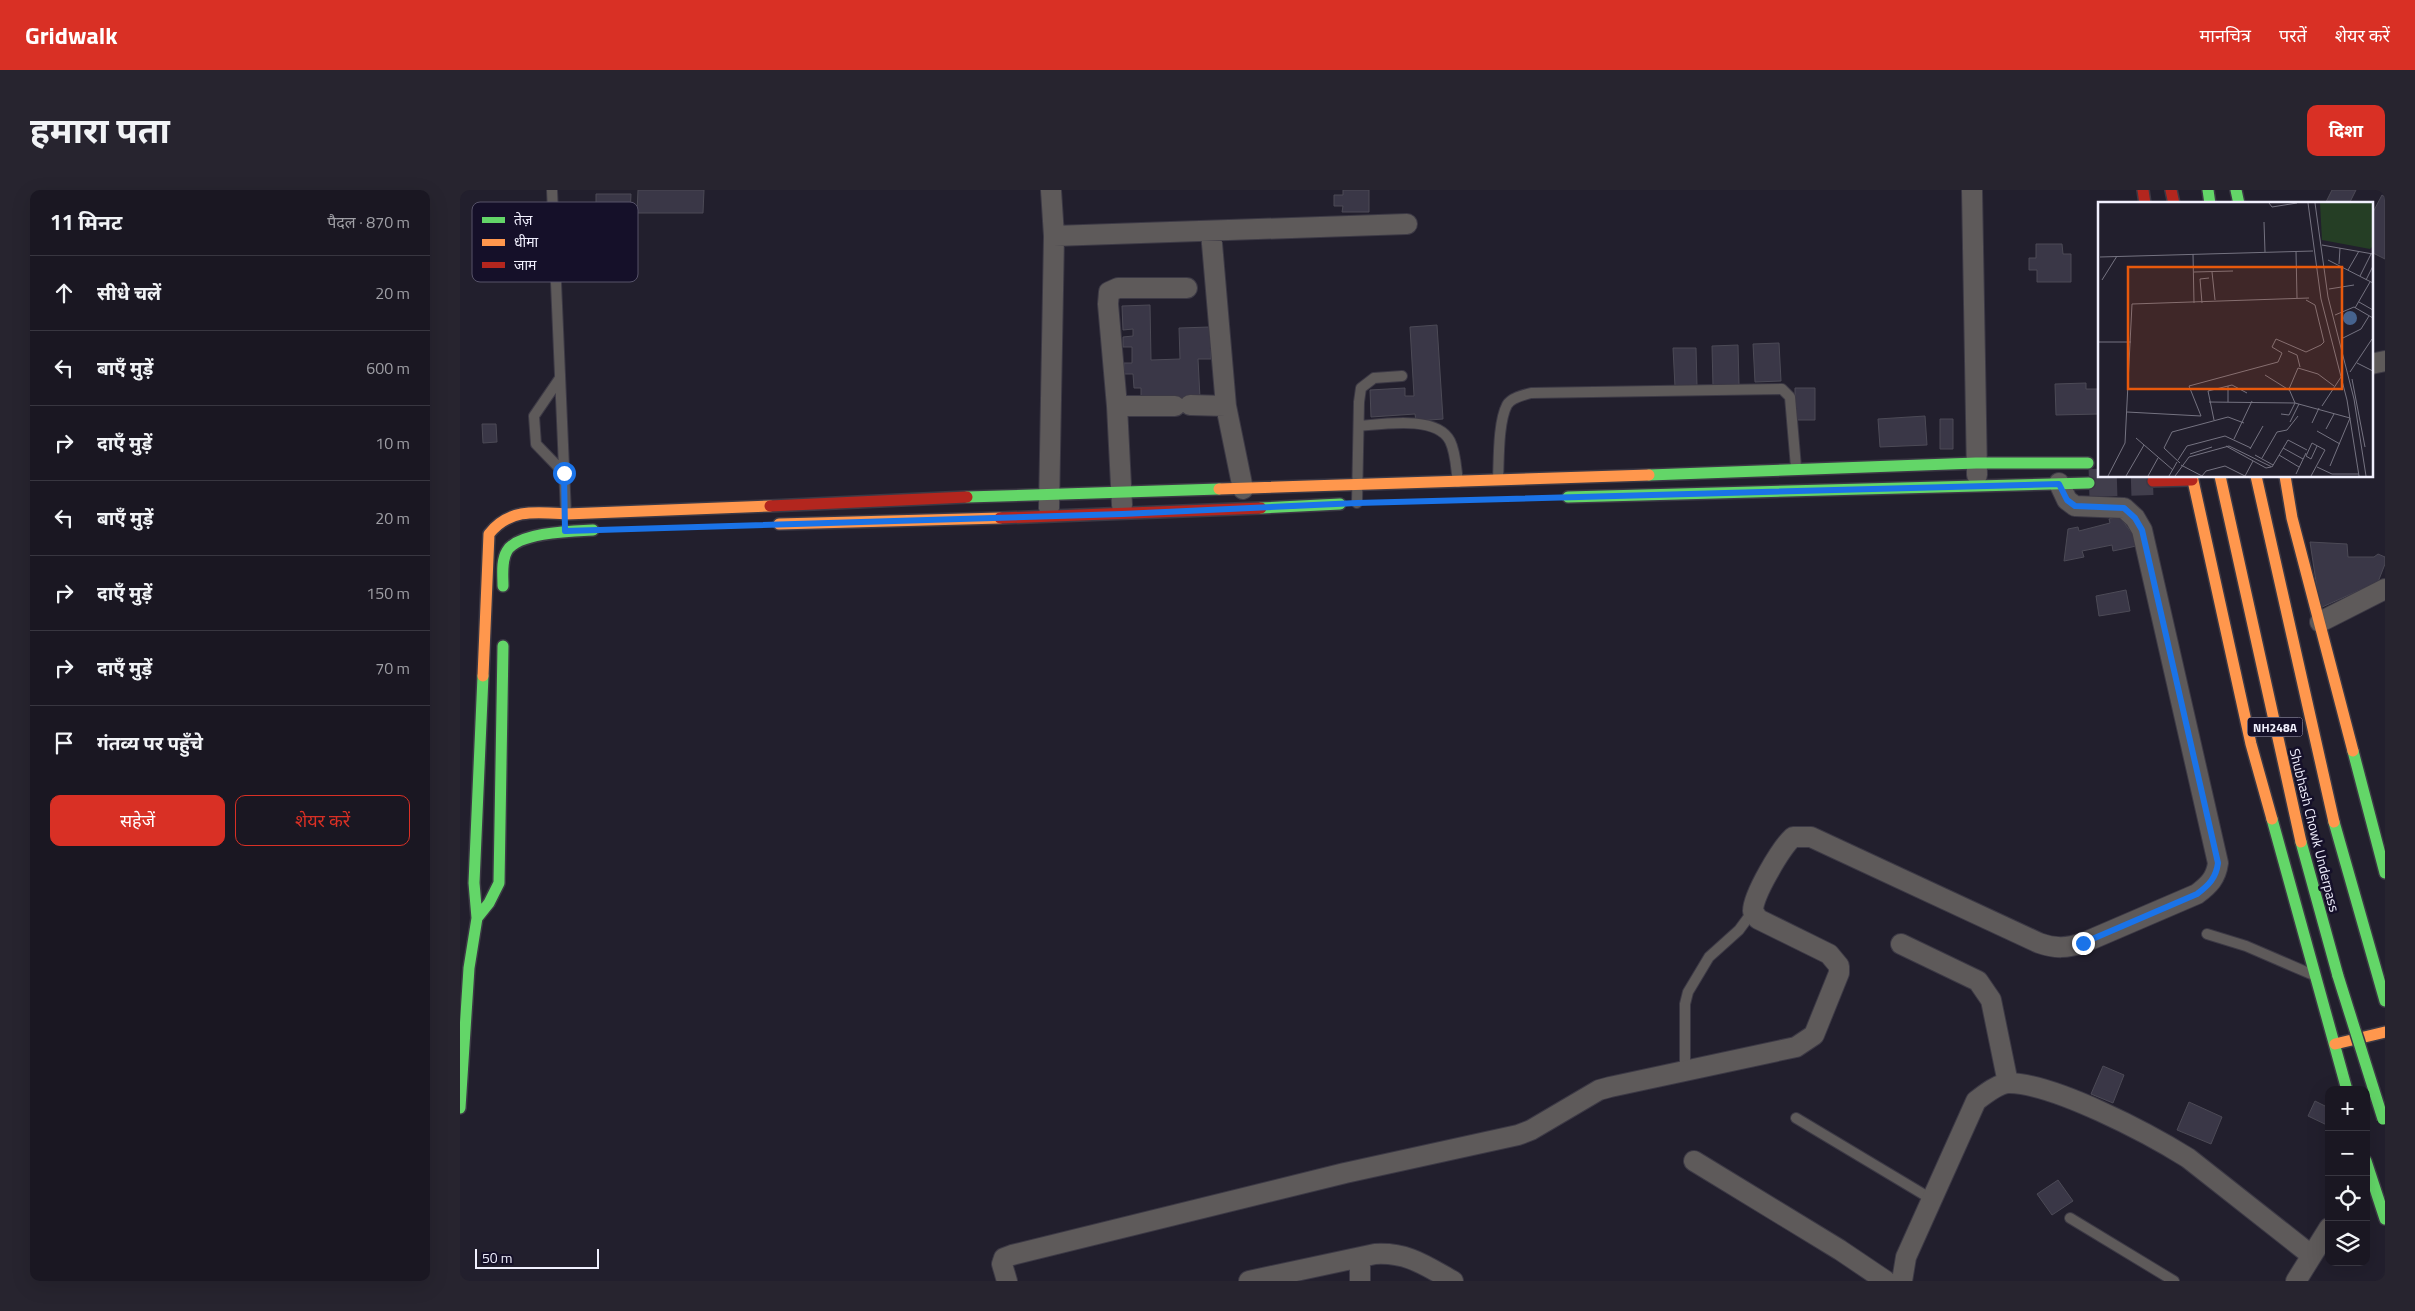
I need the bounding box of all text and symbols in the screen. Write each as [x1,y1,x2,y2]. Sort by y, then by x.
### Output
text: Gridwalk [25,17,118,53]
text: मानचित्र [2199,22,2251,49]
text: परतें [2279,22,2307,49]
text: शेयर करें [2335,22,2390,49]
text: हमारा पता [30,103,170,157]
button: दिशा [2307,105,2385,156]
legend [472,202,638,282]
inset map [2098,202,2372,478]
text: 11 मिनट [50,206,122,238]
text: तेज़ [514,209,533,230]
text: पैदल · 870 m [327,210,410,234]
text: धीमा [514,231,539,252]
text: जाम [514,254,537,275]
text: सीधे चलें [97,278,161,307]
icon: ahead [50,279,78,307]
text: 20 m [375,281,410,305]
text: बाएँ मुड़ें [97,353,153,382]
icon: left [50,354,78,382]
text: 600 m [366,356,410,380]
text: दाएँ मुड़ें [97,428,152,457]
icon: right [50,429,78,457]
text: 10 m [375,431,410,455]
route start [553,462,576,485]
text: बाएँ मुड़ें [97,503,153,532]
icon: left [50,504,78,532]
text: 20 m [375,506,410,530]
text: दाएँ मुड़ें [97,578,152,607]
icon: right [50,579,78,607]
text: 150 m [366,581,410,605]
text: दाएँ मुड़ें [97,653,152,682]
icon: right [50,654,78,682]
text: 70 m [375,656,410,680]
road number: NH248A [2248,718,2302,736]
text: गंतव्य पर पहुँचे [97,728,203,757]
icon: arrive [50,729,78,757]
street label: Shubhash Chowk Underpass [2285,746,2345,914]
button: सहेजें [50,795,225,846]
button: शेयर करें [235,795,410,846]
route end [2072,932,2095,955]
map controls [2325,1086,2370,1266]
button: + [2325,1086,2370,1131]
button: − [2325,1131,2370,1176]
button: locate [2325,1176,2370,1221]
button: layers [2325,1221,2370,1266]
scale bar [475,1246,599,1269]
text: 50 m [482,1247,512,1268]

